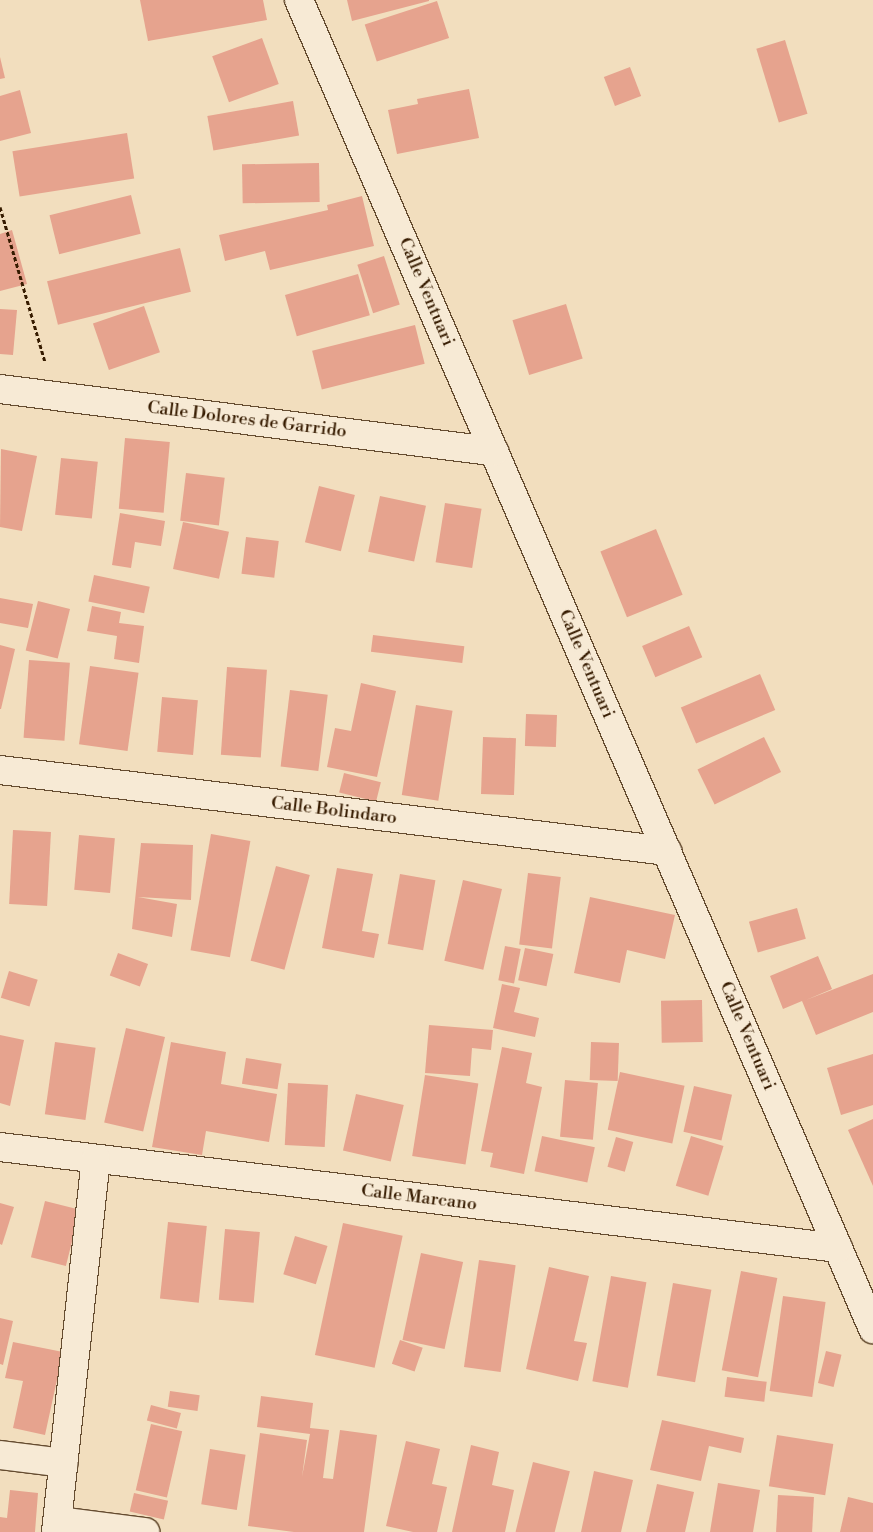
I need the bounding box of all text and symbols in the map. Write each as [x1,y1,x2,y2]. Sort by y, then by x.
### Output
street label: Calle Ventuari [393,234,459,350]
street label: Calle Dolores de Garrido [146,397,348,443]
street label: Calle Ventuari [553,606,619,722]
street label: Calle Bolindaro [270,793,398,829]
street label: Calle Ventuari [714,978,780,1094]
street label: Calle Marcano [360,1180,478,1216]

